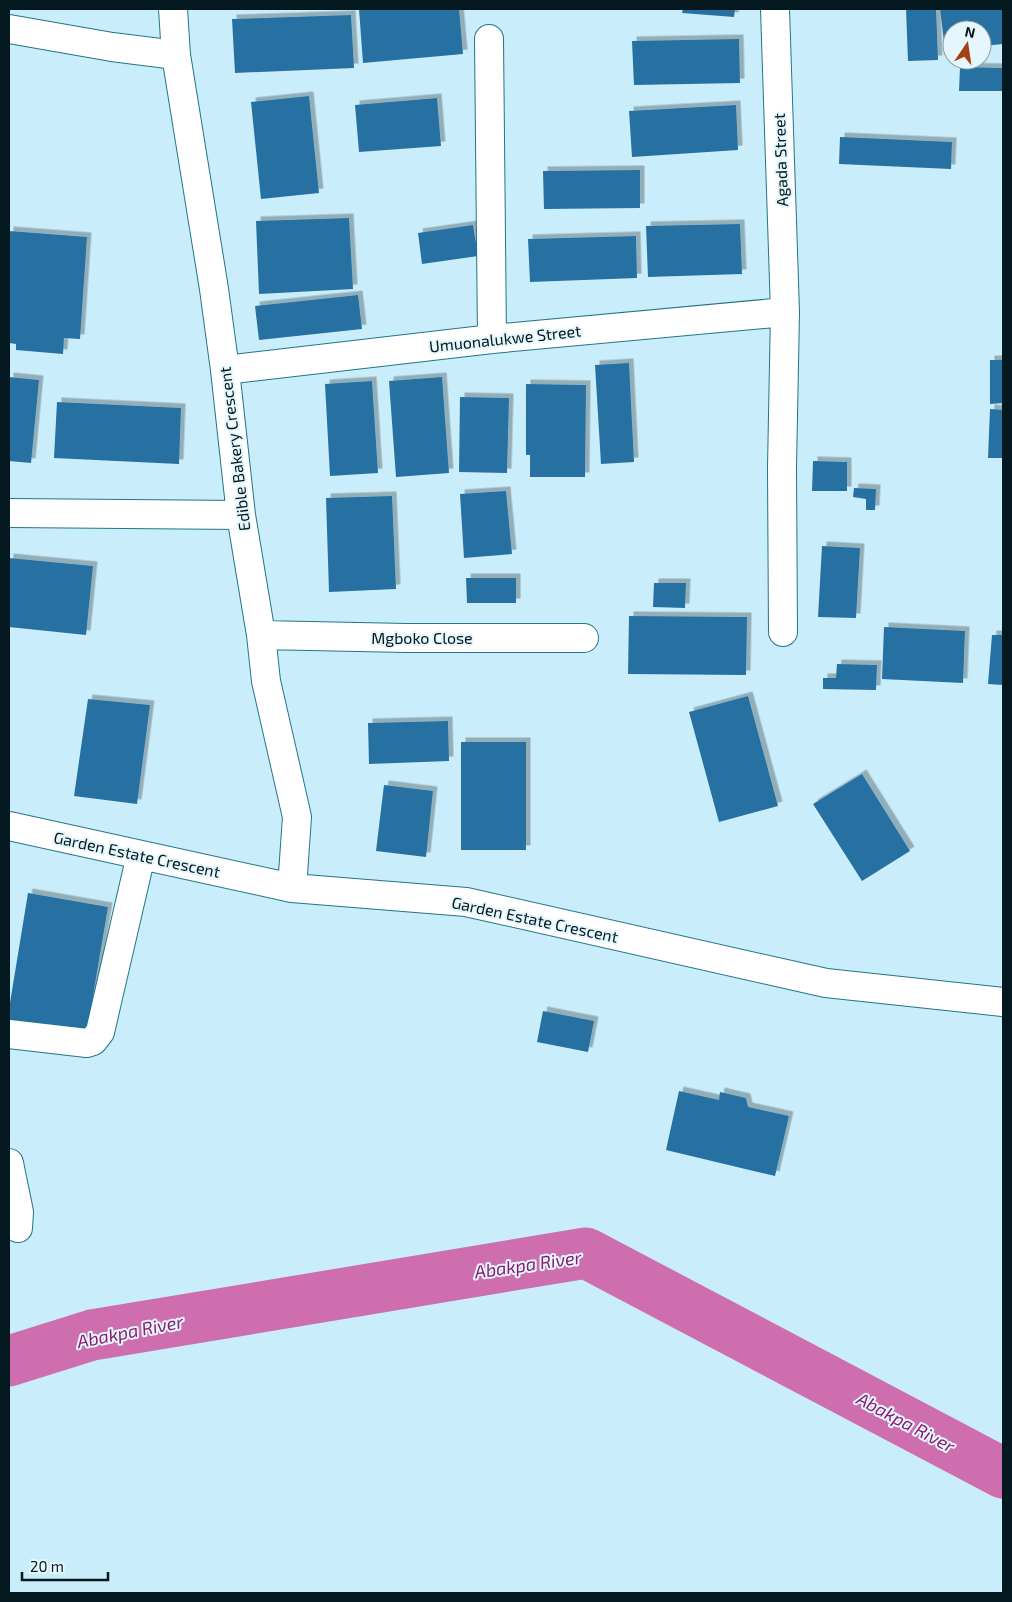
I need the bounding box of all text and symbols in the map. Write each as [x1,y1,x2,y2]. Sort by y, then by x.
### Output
north arrow [942,20,992,70]
text: N [963,22,977,41]
street label: Agada Street [769,113,791,207]
street label: Umuonalukwe Street [428,321,582,355]
street label: Edible Bakery Crescent [215,366,253,532]
street label: Mgboko Close [371,628,473,647]
street label: Garden Estate Crescent [52,827,222,881]
street label: Garden Estate Crescent [450,892,620,946]
water label: Abakpa River [472,1245,584,1283]
water label: Abakpa River [74,1310,186,1352]
water label: Abakpa River [852,1387,959,1457]
scale bar [22,1550,109,1582]
text: 20 m [30,1557,64,1575]

